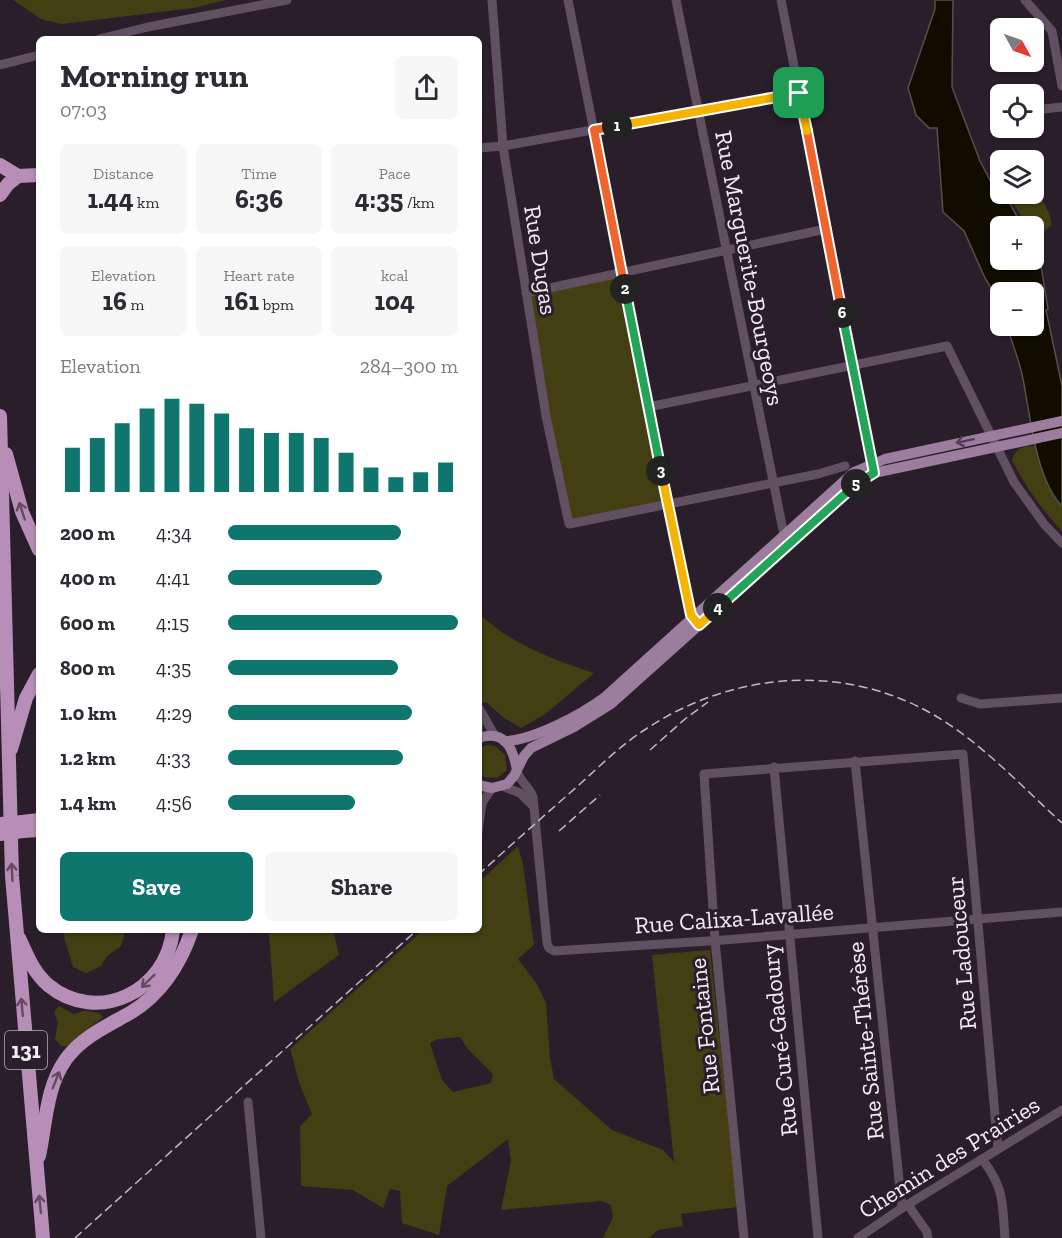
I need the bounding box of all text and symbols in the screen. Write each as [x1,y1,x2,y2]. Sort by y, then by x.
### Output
north arrow [990,18,1044,72]
map controls [990,18,1044,336]
text: Morning run [60,56,248,95]
button: share [395,56,458,119]
pin [773,67,824,118]
icon: arrive [782,76,815,109]
button: locate [990,84,1044,138]
text: 07:03 [60,98,107,122]
pin: 1 [602,111,632,141]
text: 1 [614,116,620,135]
street label: Rue Marguerite-Bourgeoys [709,128,791,408]
button: layers [990,150,1044,204]
text: Distance [93,164,154,183]
text: Time [241,164,277,183]
text: Pace [379,164,411,183]
text: 1.44 [87,183,133,215]
text: 6:36 [235,183,283,215]
text: 4:35 [355,183,403,215]
text: km [133,193,159,212]
text: /km [403,193,435,212]
street label: Rue Dugas [518,203,564,317]
button: + [990,216,1044,270]
text: Elevation [91,266,156,285]
text: Heart rate [223,266,295,285]
text: kcal [381,266,408,285]
pin: 2 [610,274,640,304]
text: 2 [621,279,629,298]
button: − [990,282,1044,336]
text: 16 [102,285,127,317]
text: 161 [224,285,259,317]
text: 104 [375,285,415,317]
text: m [127,295,144,314]
text: bpm [259,295,294,314]
pin: 6 [827,298,857,328]
text: 6 [838,303,846,322]
text: Elevation [60,354,141,378]
text: 284–300 m [360,354,458,378]
one-way arrow [956,436,976,447]
pin: 3 [646,456,676,486]
text: 3 [657,461,665,480]
pin: 5 [841,469,871,499]
text: 5 [852,474,860,493]
one-way arrow [15,503,26,521]
text: 200 m [60,521,115,545]
text: 4:34 [156,521,192,545]
text: 400 m [60,566,116,590]
text: 4:41 [156,566,190,590]
pin: 4 [703,593,733,623]
text: 4 [713,598,723,617]
text: 600 m [60,611,115,635]
text: 4:15 [156,611,189,635]
text: 800 m [60,656,115,680]
text: 4:35 [156,656,191,680]
text: 1.0 km [60,701,116,725]
text: 4:29 [156,701,192,725]
text: 1.2 km [60,746,116,770]
text: 4:33 [156,746,191,770]
text: 1.4 km [60,791,116,815]
text: 4:56 [156,791,192,815]
button: Save [60,852,253,921]
button: Share [265,852,458,921]
one-way arrow [6,862,17,882]
street label: Rue Ladouceur [940,875,982,1031]
street label: Rue Calixa-Lavallée [633,897,835,939]
street label: Rue Sainte-Thérèse [840,940,890,1142]
street label: Rue Curé-Gadoury [754,942,804,1138]
street label: Rue Fontaine [682,957,726,1095]
one-way arrow [141,974,156,988]
one-way arrow [16,998,27,1017]
road number: 131 [5,1031,47,1069]
one-way arrow [51,1071,62,1089]
street label: Chemin des Prairies [853,1090,1045,1224]
one-way arrow [34,1194,45,1214]

